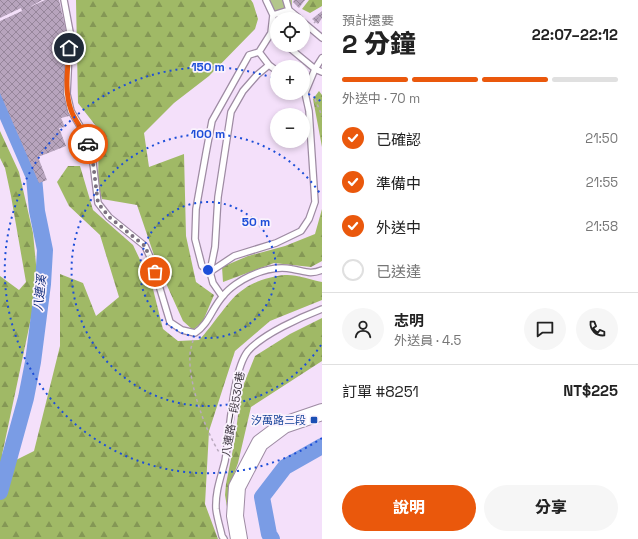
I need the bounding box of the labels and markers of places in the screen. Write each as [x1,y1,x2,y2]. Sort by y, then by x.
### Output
pin [52,31,86,65]
pin [138,255,172,289]
centre of rings [201,263,215,277]
place label: 汐萬路三段 [251,413,306,427]
marker: 汐萬路三段 [309,415,319,425]

